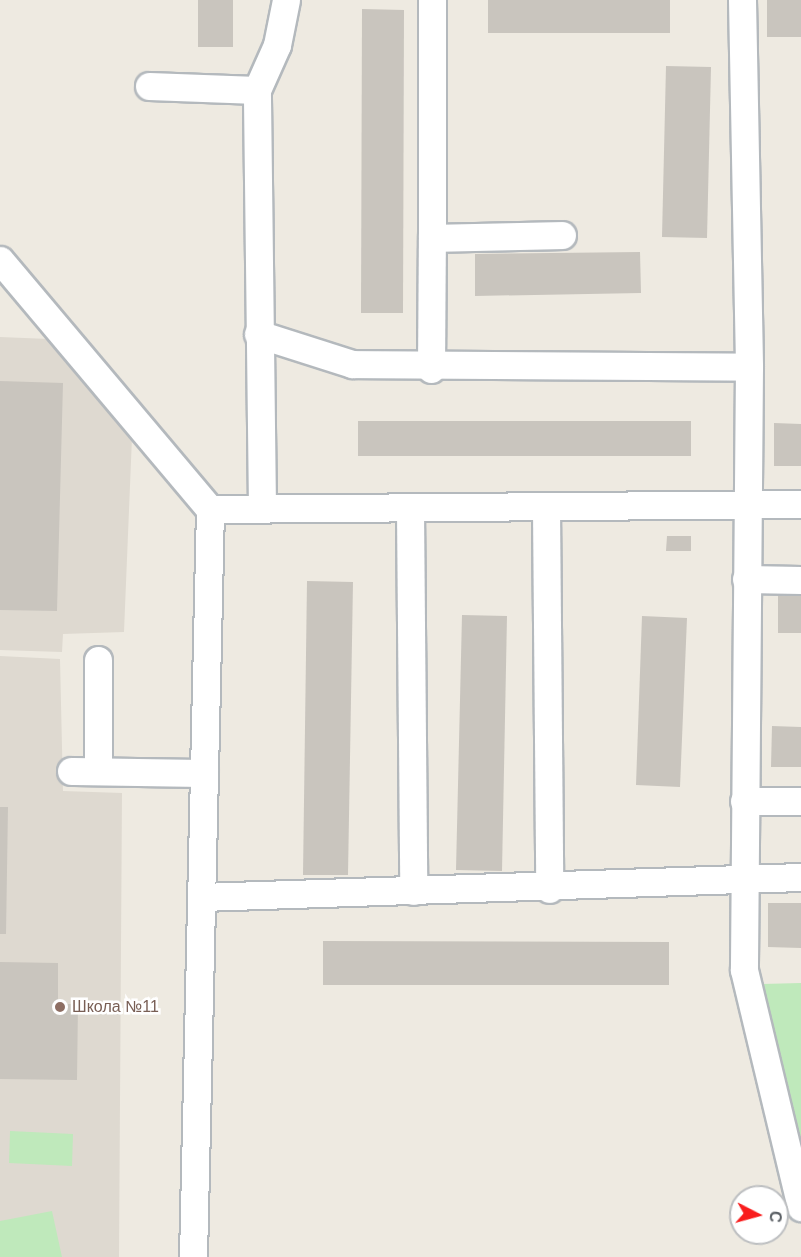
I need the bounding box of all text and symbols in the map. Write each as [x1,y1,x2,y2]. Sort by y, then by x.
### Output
place label: Школа №11 [72,997,159,1017]
marker: Школа №11 [53,1000,67,1014]
north arrow [729,1185,789,1245]
text: С [766,1210,784,1223]

